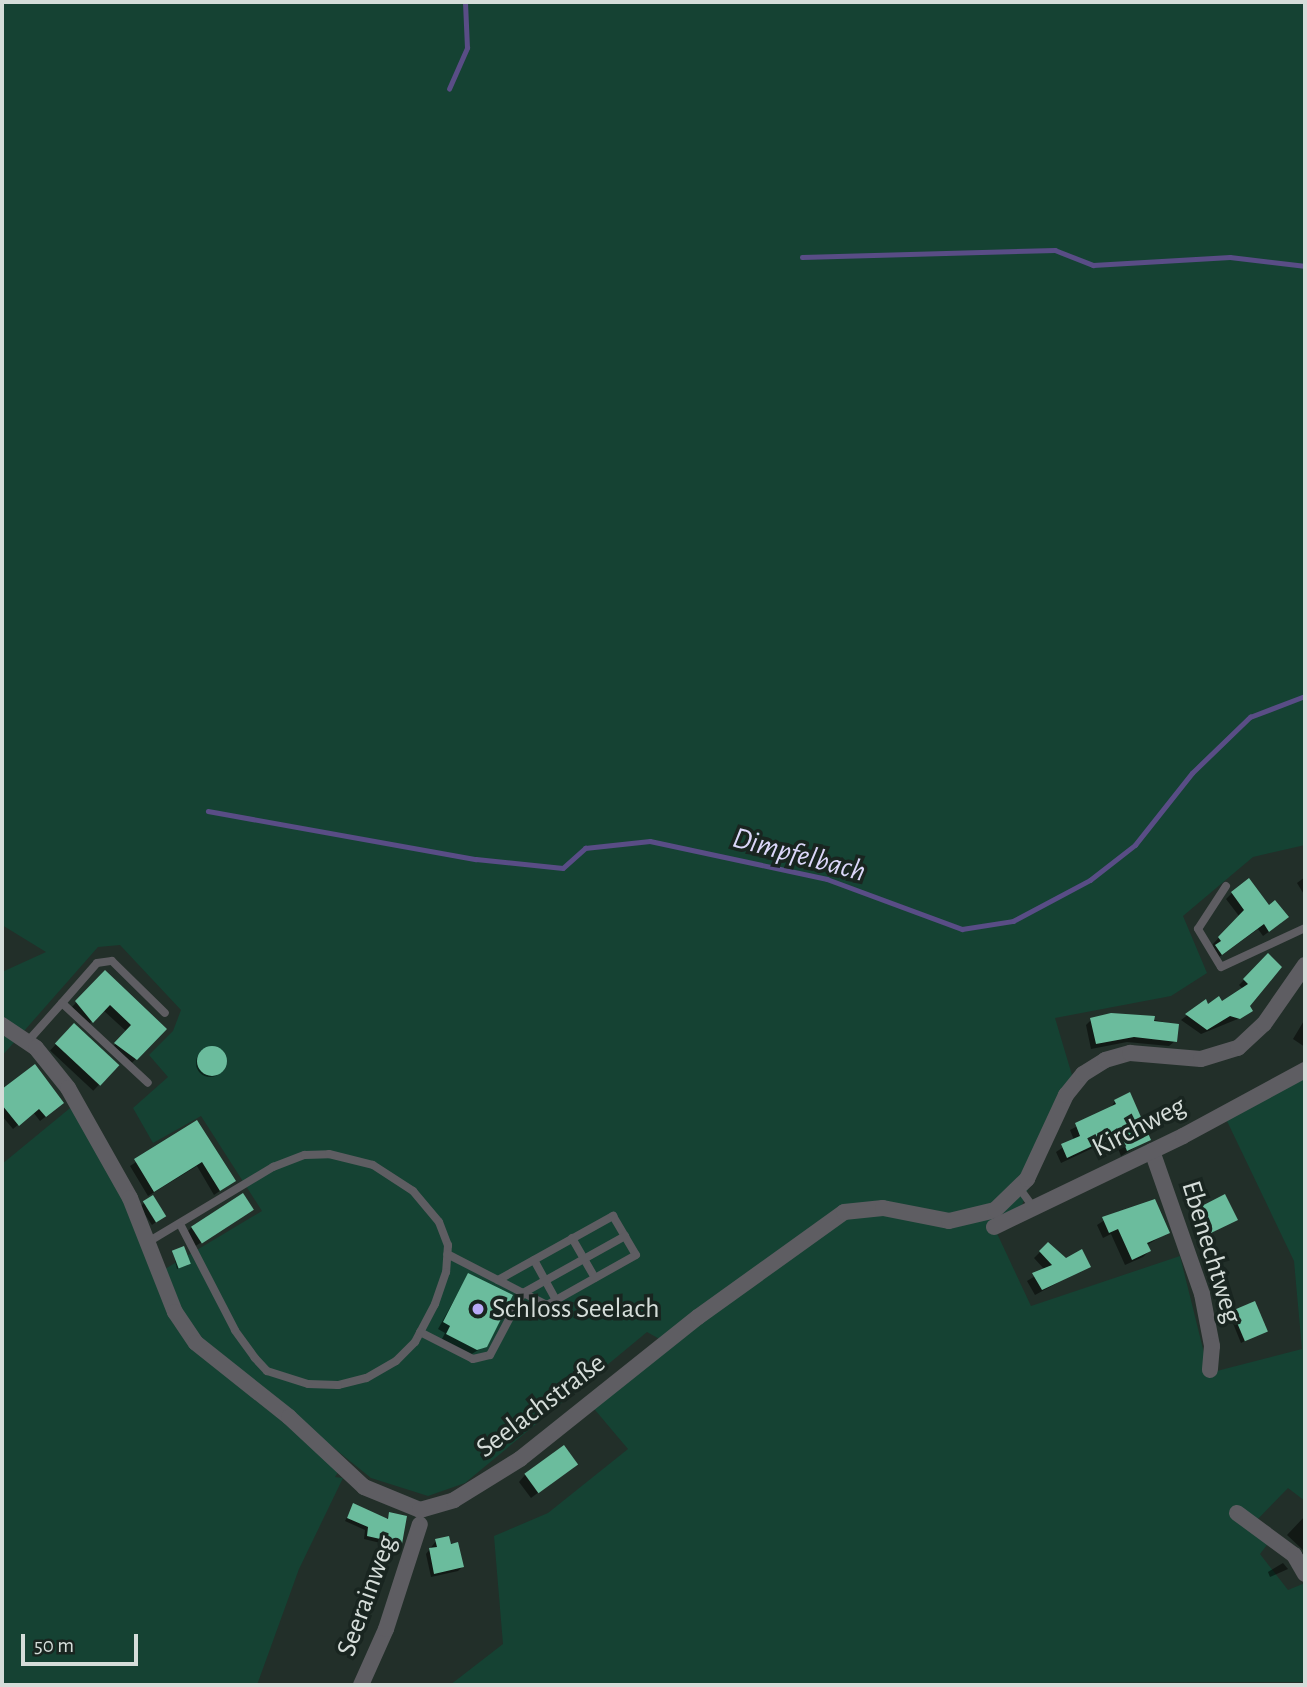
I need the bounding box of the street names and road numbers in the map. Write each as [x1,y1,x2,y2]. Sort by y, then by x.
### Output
street label: Kirchweg [1087,1089,1191,1165]
street label: Ebenechtweg [1173,1177,1249,1327]
street label: Seelachstraße [470,1347,612,1465]
street label: Seerainweg [330,1531,404,1661]

